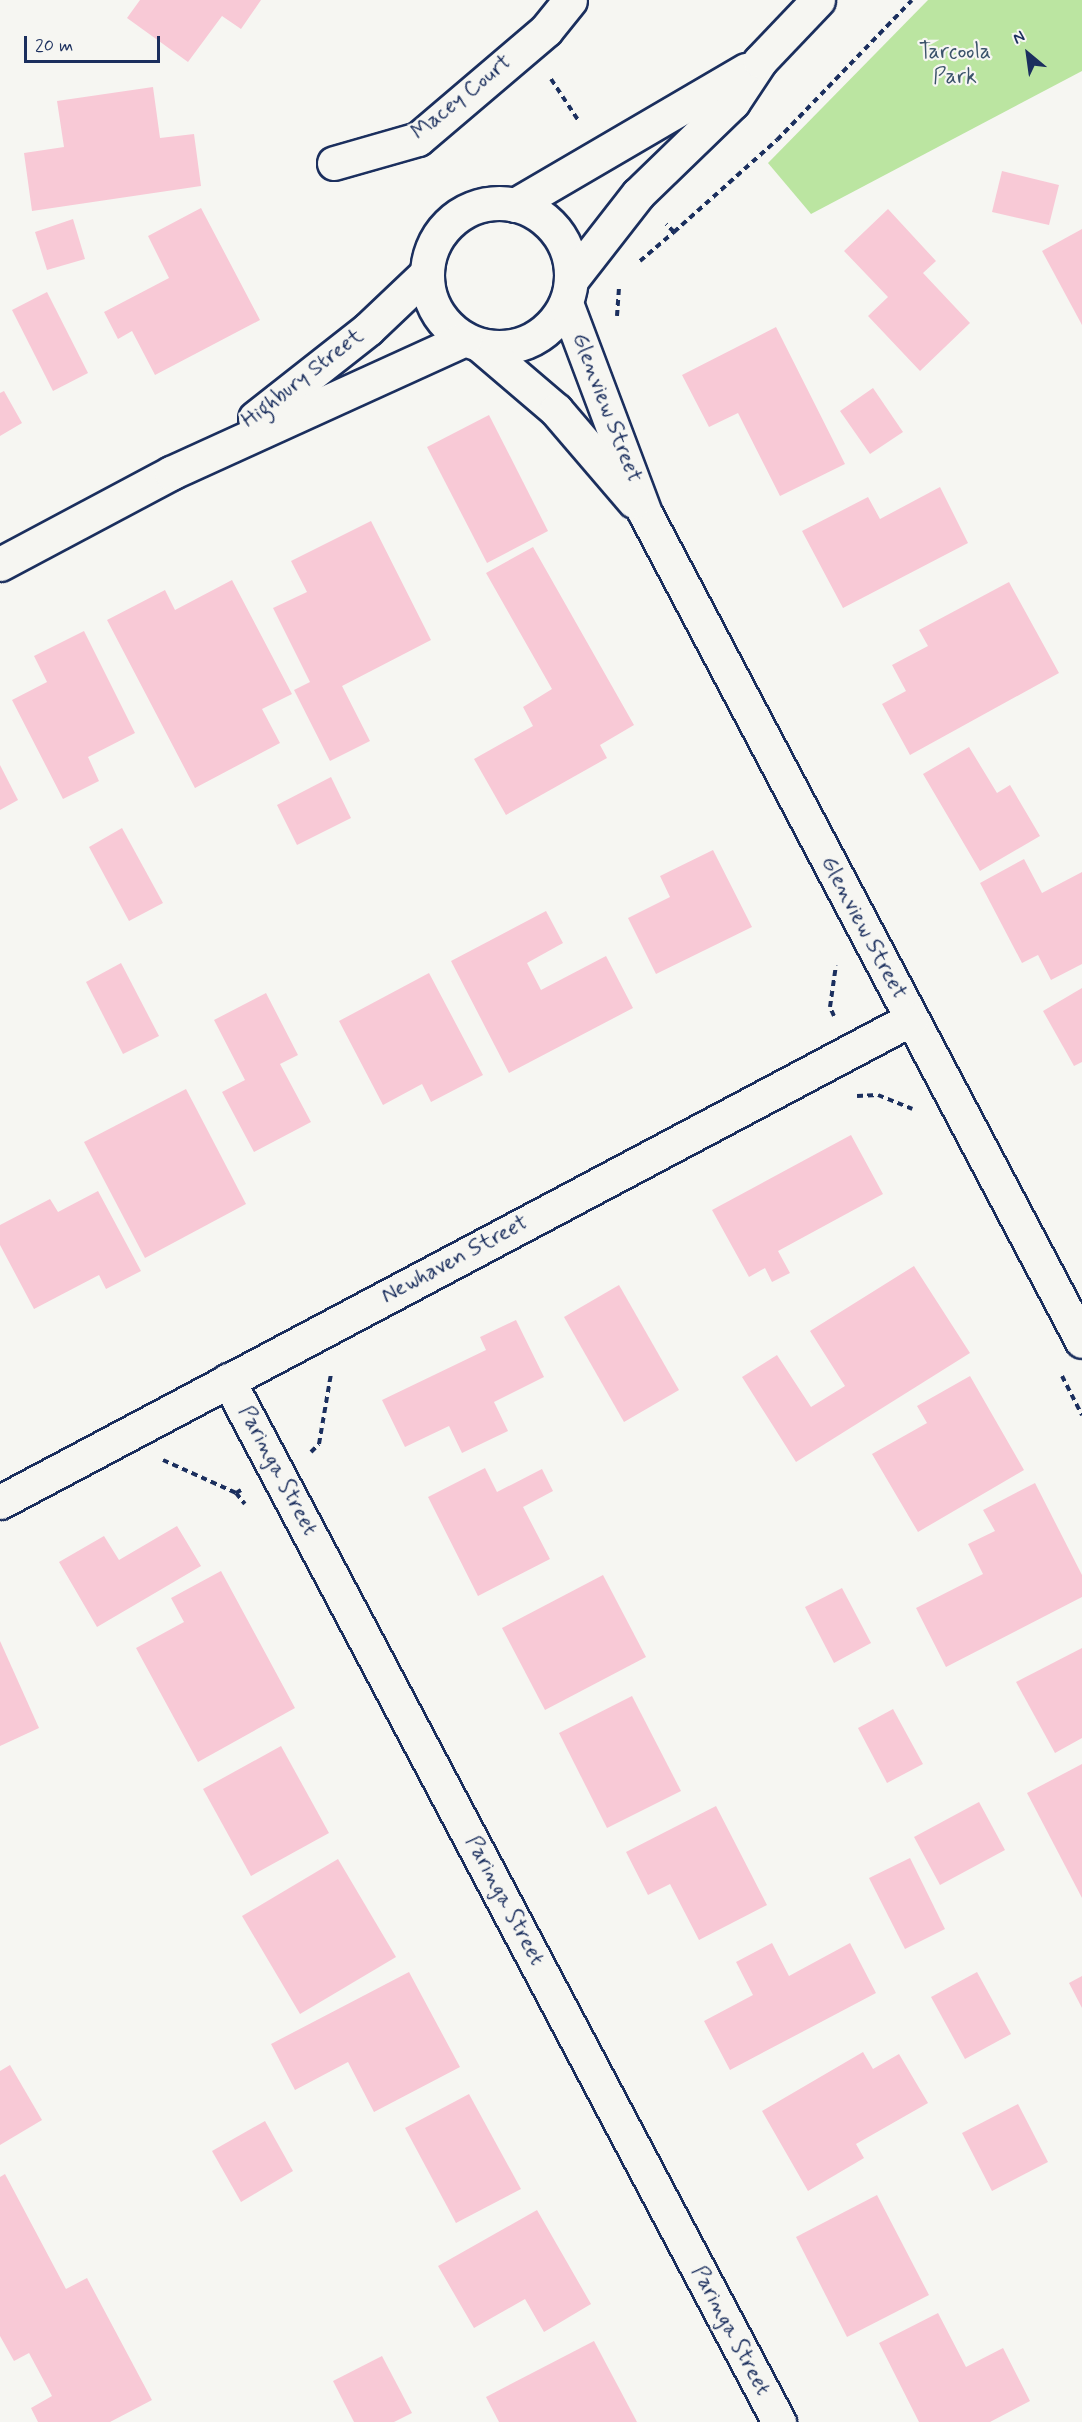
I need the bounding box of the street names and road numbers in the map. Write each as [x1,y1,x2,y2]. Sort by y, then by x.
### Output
street label: Macey Court [407,50,517,146]
street label: Highbury Street [237,323,369,435]
street label: Glenview Street [566,330,646,486]
street label: Glenview Street [815,853,911,1003]
street label: Newhaven Street [378,1210,532,1310]
street label: Paringa Street [231,1400,323,1542]
street label: Paringa Street [458,1830,550,1972]
street label: Paringa Street [684,2260,776,2402]

